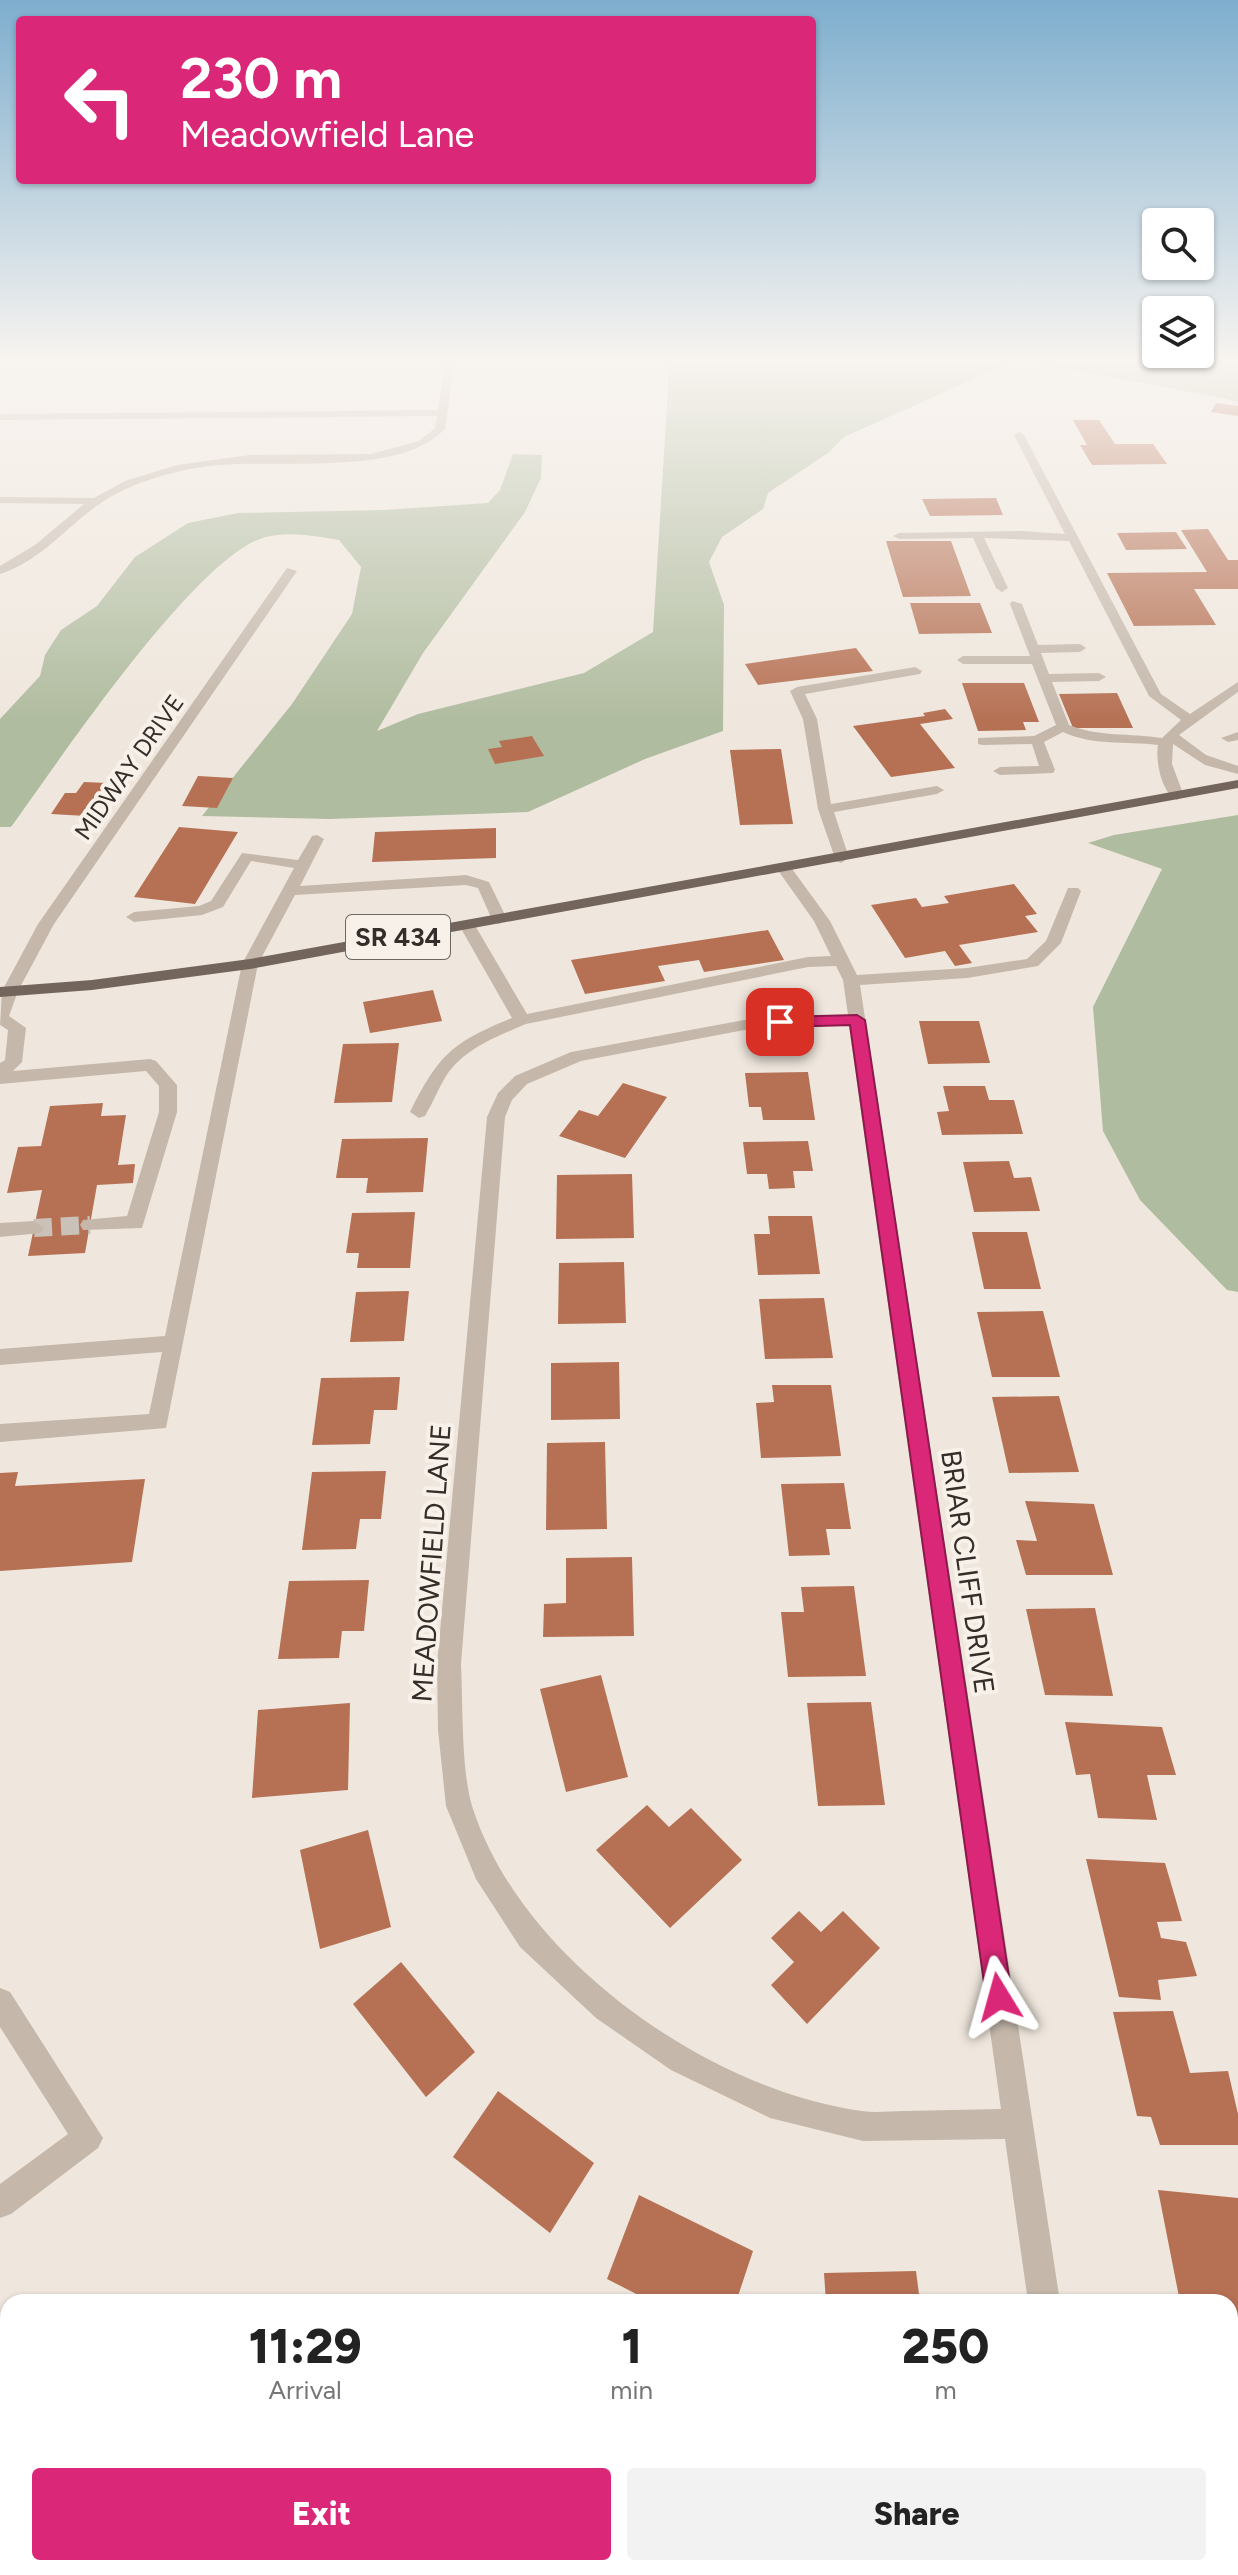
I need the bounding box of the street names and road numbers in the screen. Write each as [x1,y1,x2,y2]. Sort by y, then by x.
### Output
street label: MIDWAY DRIVE [68,689,190,845]
road number: SR 434 [346,915,450,959]
street label: MEADOWFIELD LANE [404,1423,458,1703]
street label: BRIAR CLIFF DRIVE [934,1448,1002,1696]

